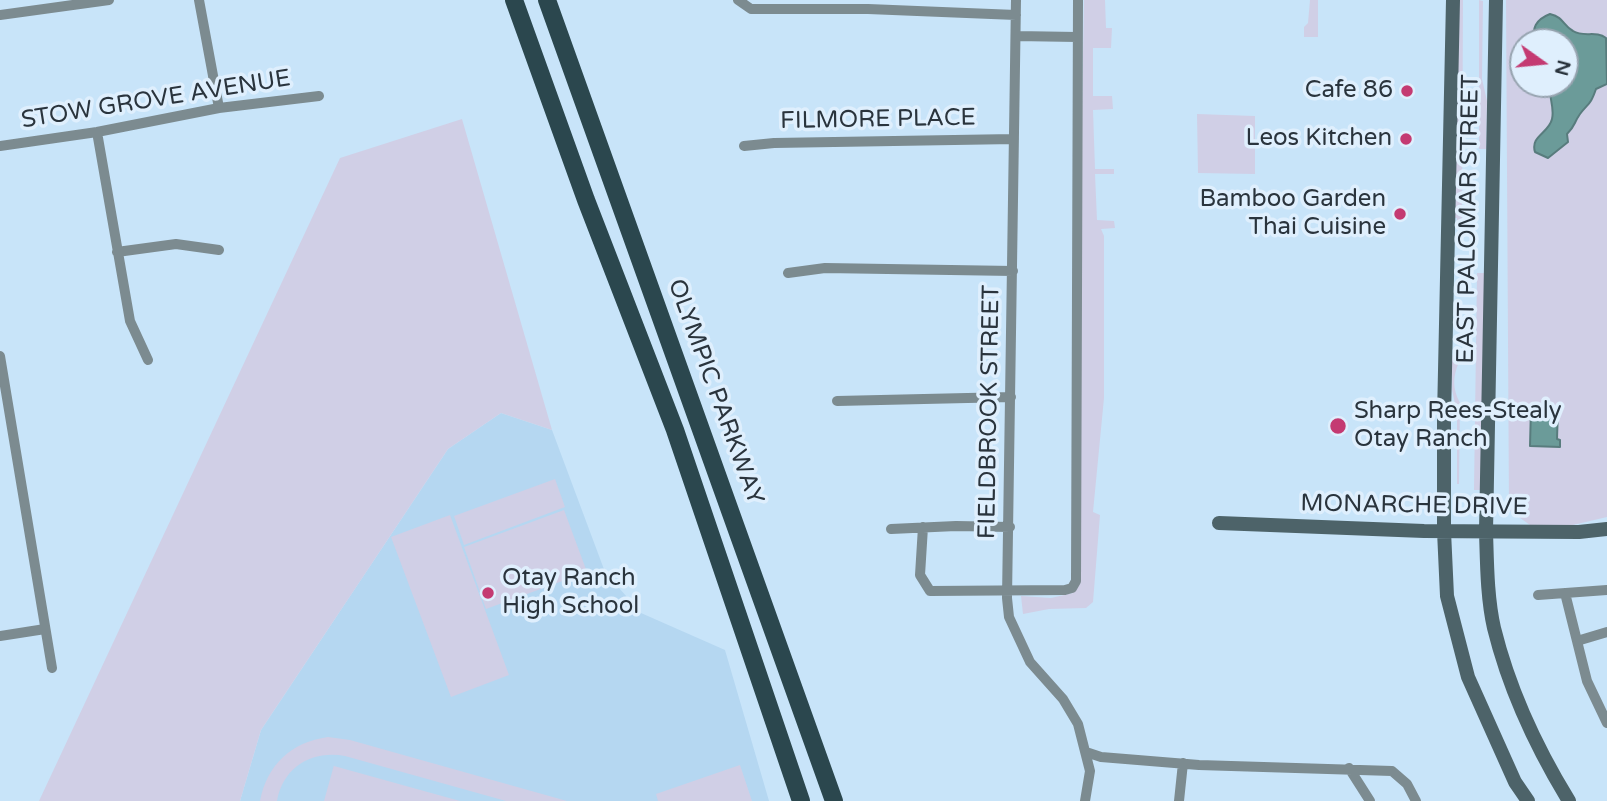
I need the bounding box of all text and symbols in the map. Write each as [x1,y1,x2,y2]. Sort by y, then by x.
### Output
north arrow [1509,28,1579,98]
text: N [1550,58,1575,78]
street label: STOW GROVE AVENUE [19,64,293,136]
street label: EAST PALOMAR STREET [1452,74,1486,364]
place label: Cafe 86 [1305,77,1393,105]
marker: Cafe 86 [1399,83,1415,99]
street label: FILMORE PLACE [780,104,976,136]
place label: Leos Kitchen [1246,125,1392,153]
marker: Leos Kitchen [1398,131,1414,147]
place label: Bamboo Garden Thai Cuisine [1199,186,1386,242]
marker: Bamboo Garden Thai Cuisine [1392,206,1408,222]
street label: OLYMPIC PARKWAY [661,275,769,509]
street label: FIELDBROOK STREET [973,285,1007,539]
place label: Sharp Rees-Stealy Otay Ranch [1354,398,1562,454]
marker: Sharp Rees-Stealy Otay Ranch [1328,416,1348,436]
street label: MONARCHE DRIVE [1300,490,1528,522]
place label: Otay Ranch High School [502,565,639,621]
marker: Otay Ranch High School [480,585,496,601]

